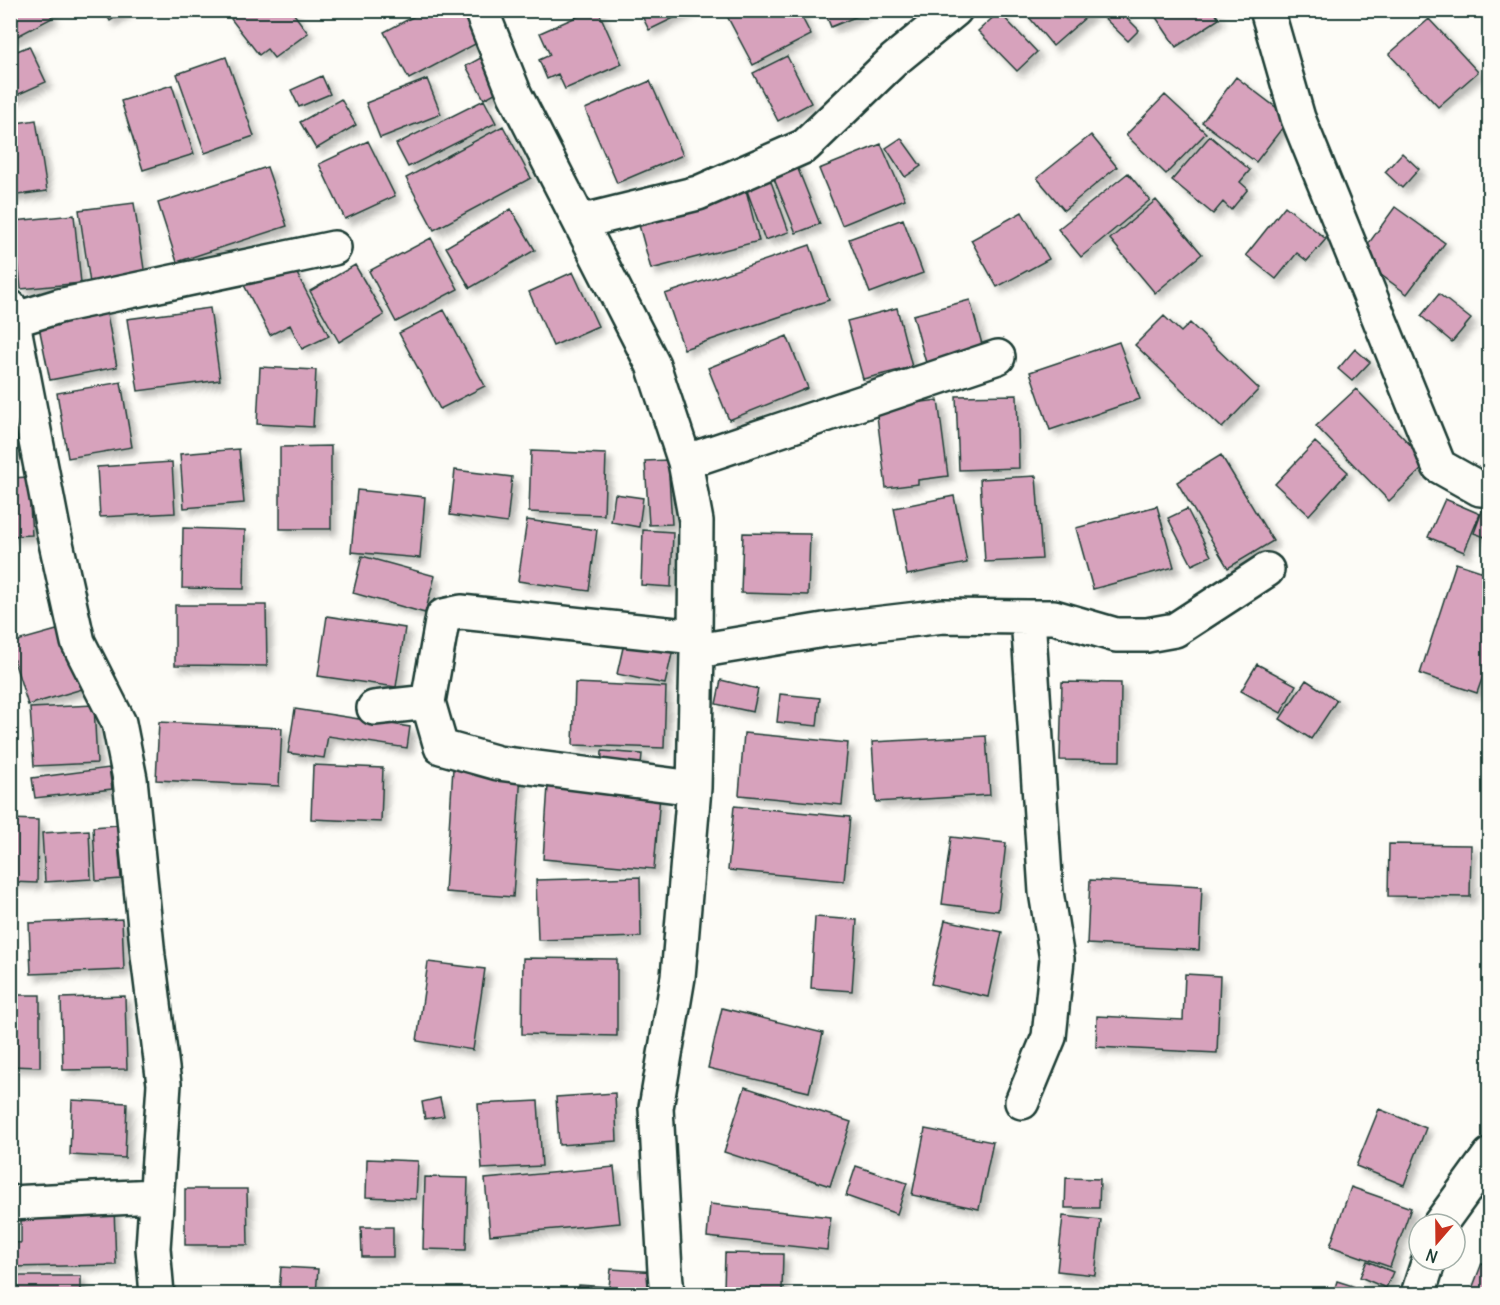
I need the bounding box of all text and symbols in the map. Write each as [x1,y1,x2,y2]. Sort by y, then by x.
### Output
north arrow [1407,1212,1467,1272]
text: N [1423,1245,1440,1267]

